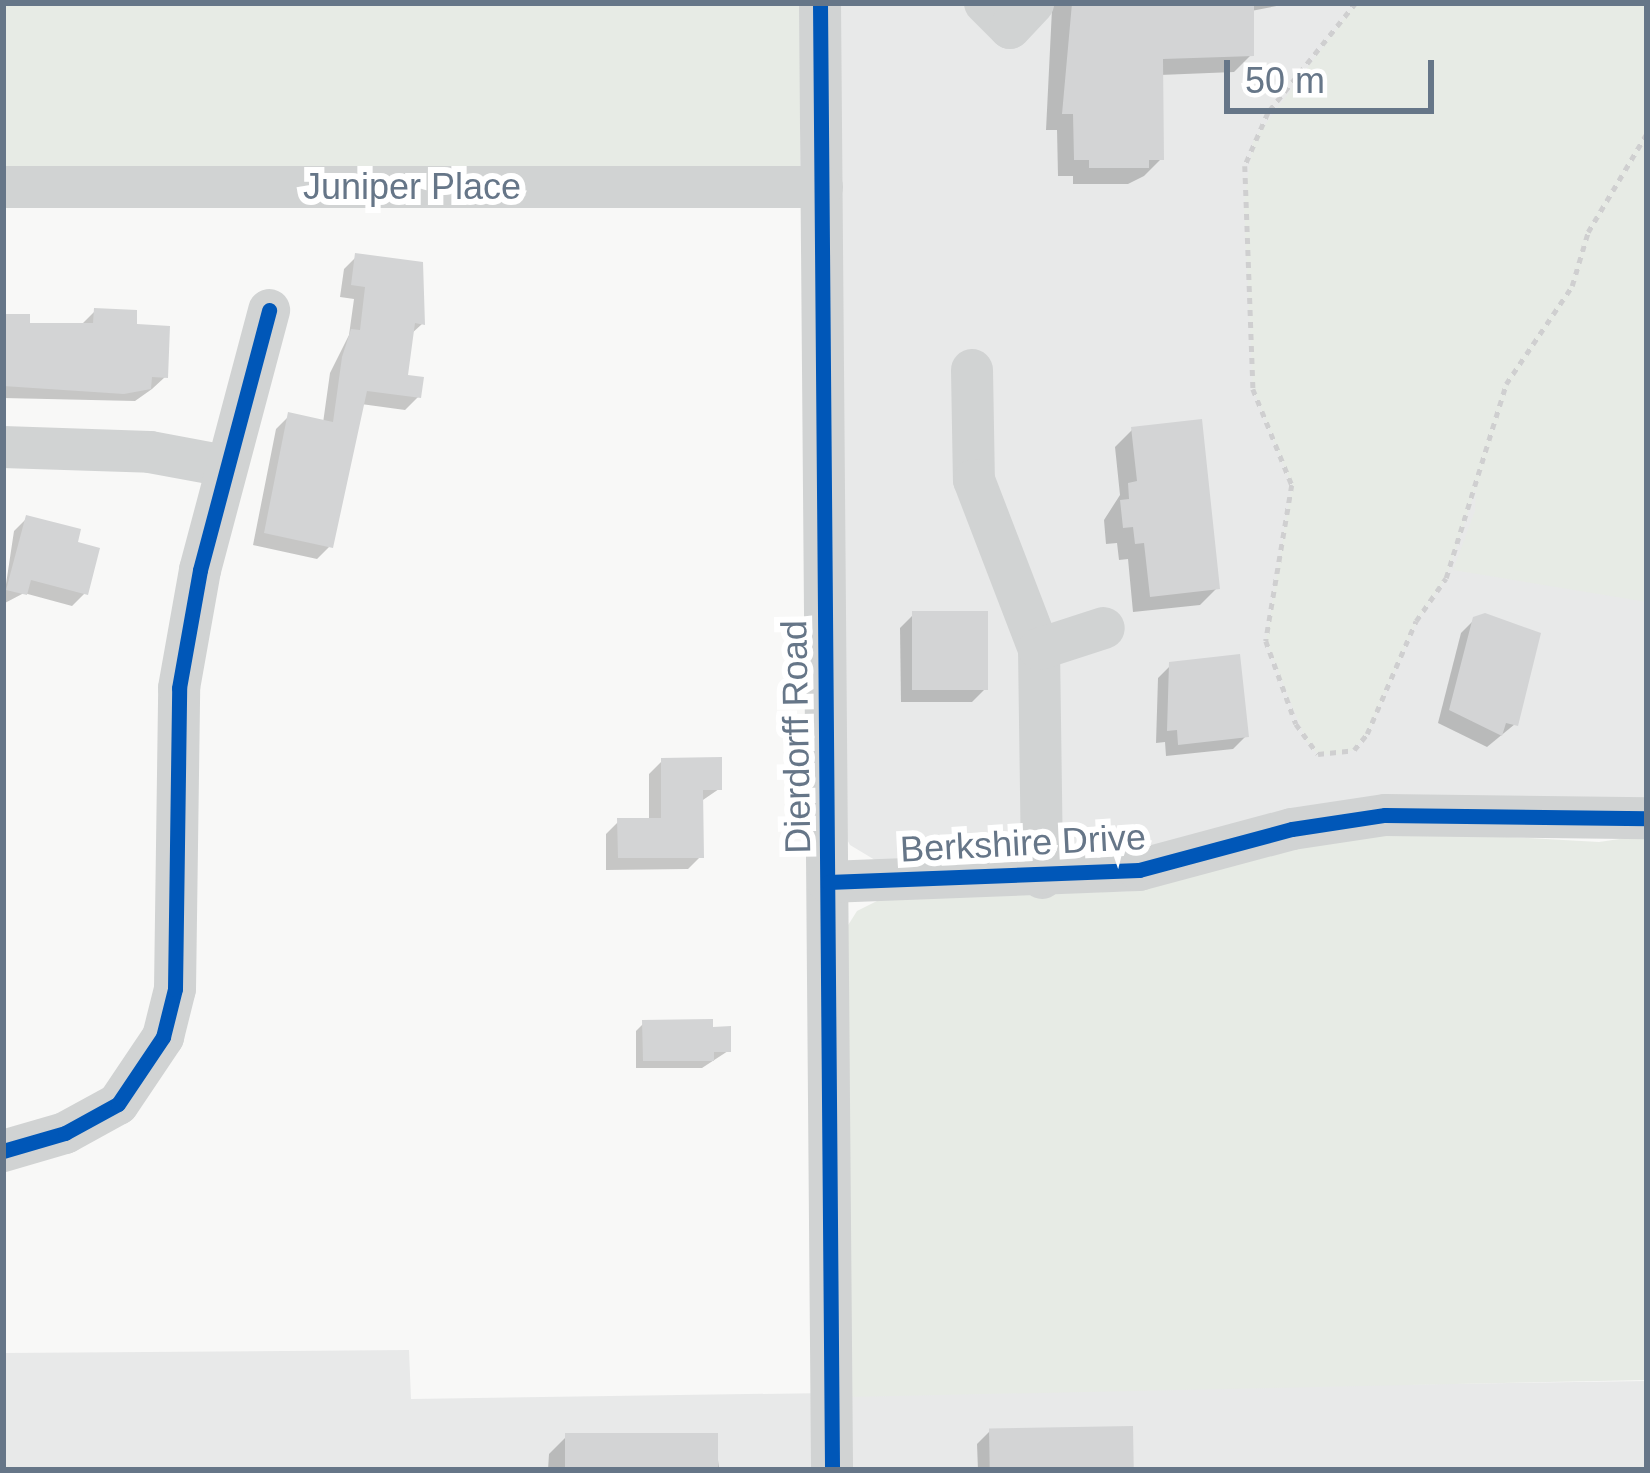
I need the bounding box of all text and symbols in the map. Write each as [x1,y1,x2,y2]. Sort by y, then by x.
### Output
scale bar [1230,36,1440,110]
text: 50 m [1245,60,1325,101]
street label: Juniper Place [303,165,521,209]
street label: Dierdorff Road [772,620,820,854]
street label: Berkshire Drive [899,815,1147,871]

